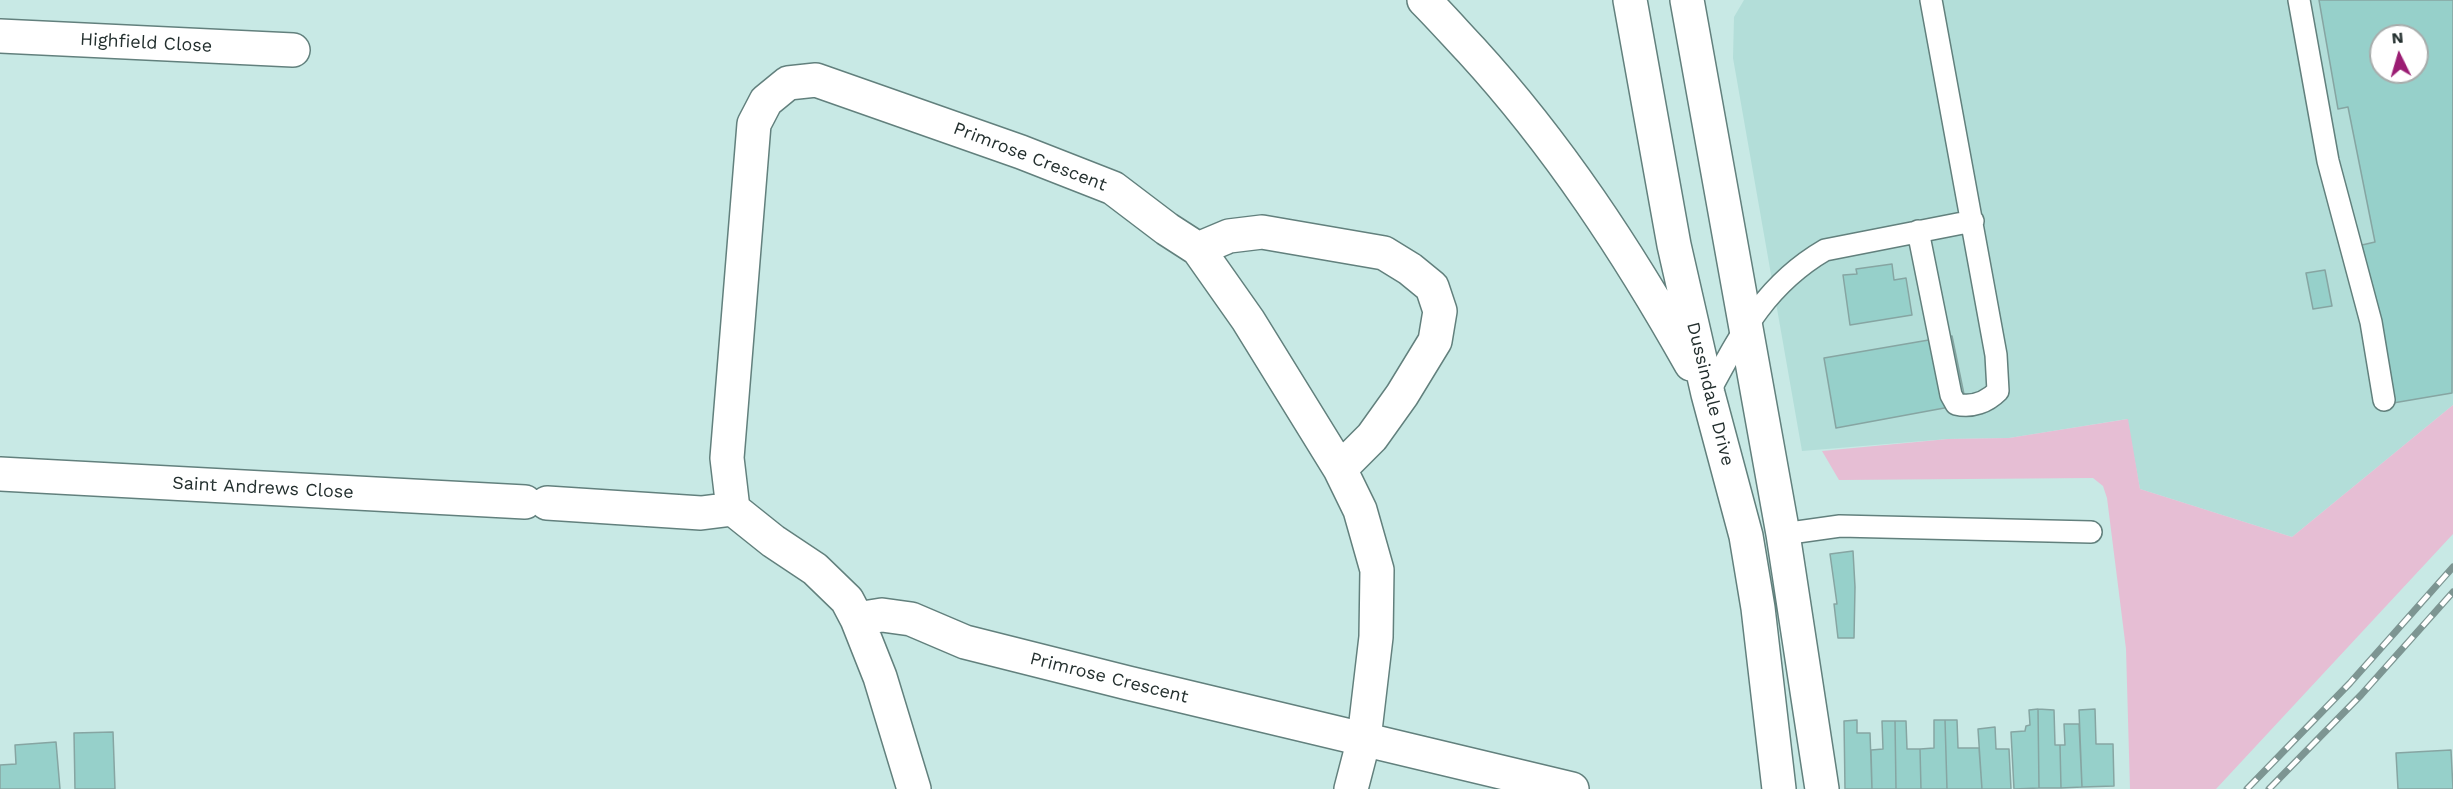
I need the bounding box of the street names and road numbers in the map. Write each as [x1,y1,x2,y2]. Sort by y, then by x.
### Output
street label: Highfield Close [79,29,213,57]
street label: Primrose Crescent [950,118,1110,196]
street label: Dussindale Drive [1682,320,1738,468]
street label: Saint Andrews Close [172,472,354,504]
street label: Primrose Crescent [1028,648,1190,708]

